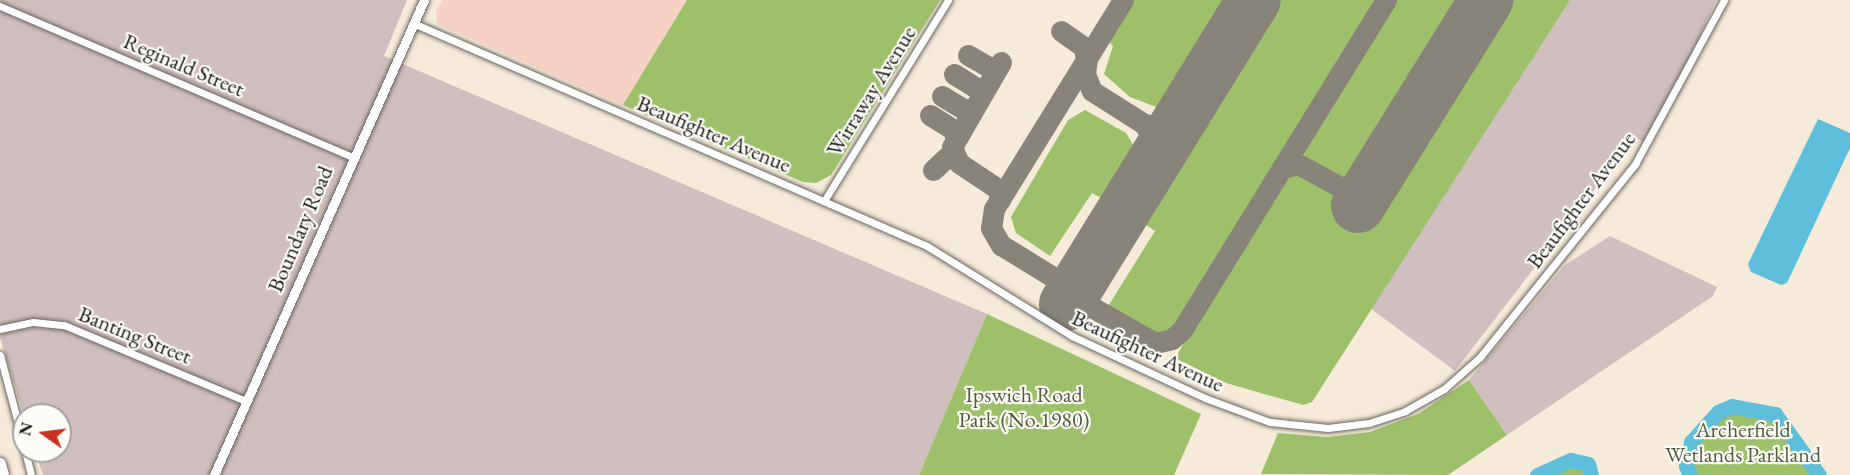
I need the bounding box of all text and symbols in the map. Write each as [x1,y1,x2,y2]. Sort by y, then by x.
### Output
street label: Wirraway Avenue [820,21,922,161]
street label: Reginald Street [120,28,248,102]
street label: Beaufighter Avenue [633,90,795,178]
street label: Beaufighter Avenue [1521,126,1641,274]
street label: Boundary Road [262,162,338,296]
street label: Banting Street [75,300,195,370]
street label: Beaufighter Avenue [1068,304,1228,398]
park label: Ipswich Road Park (No.1980) [959,381,1089,433]
north arrow [12,403,72,463]
park label: Archerfield Wetlands Parkland [1665,416,1821,468]
text: N [14,420,38,438]

